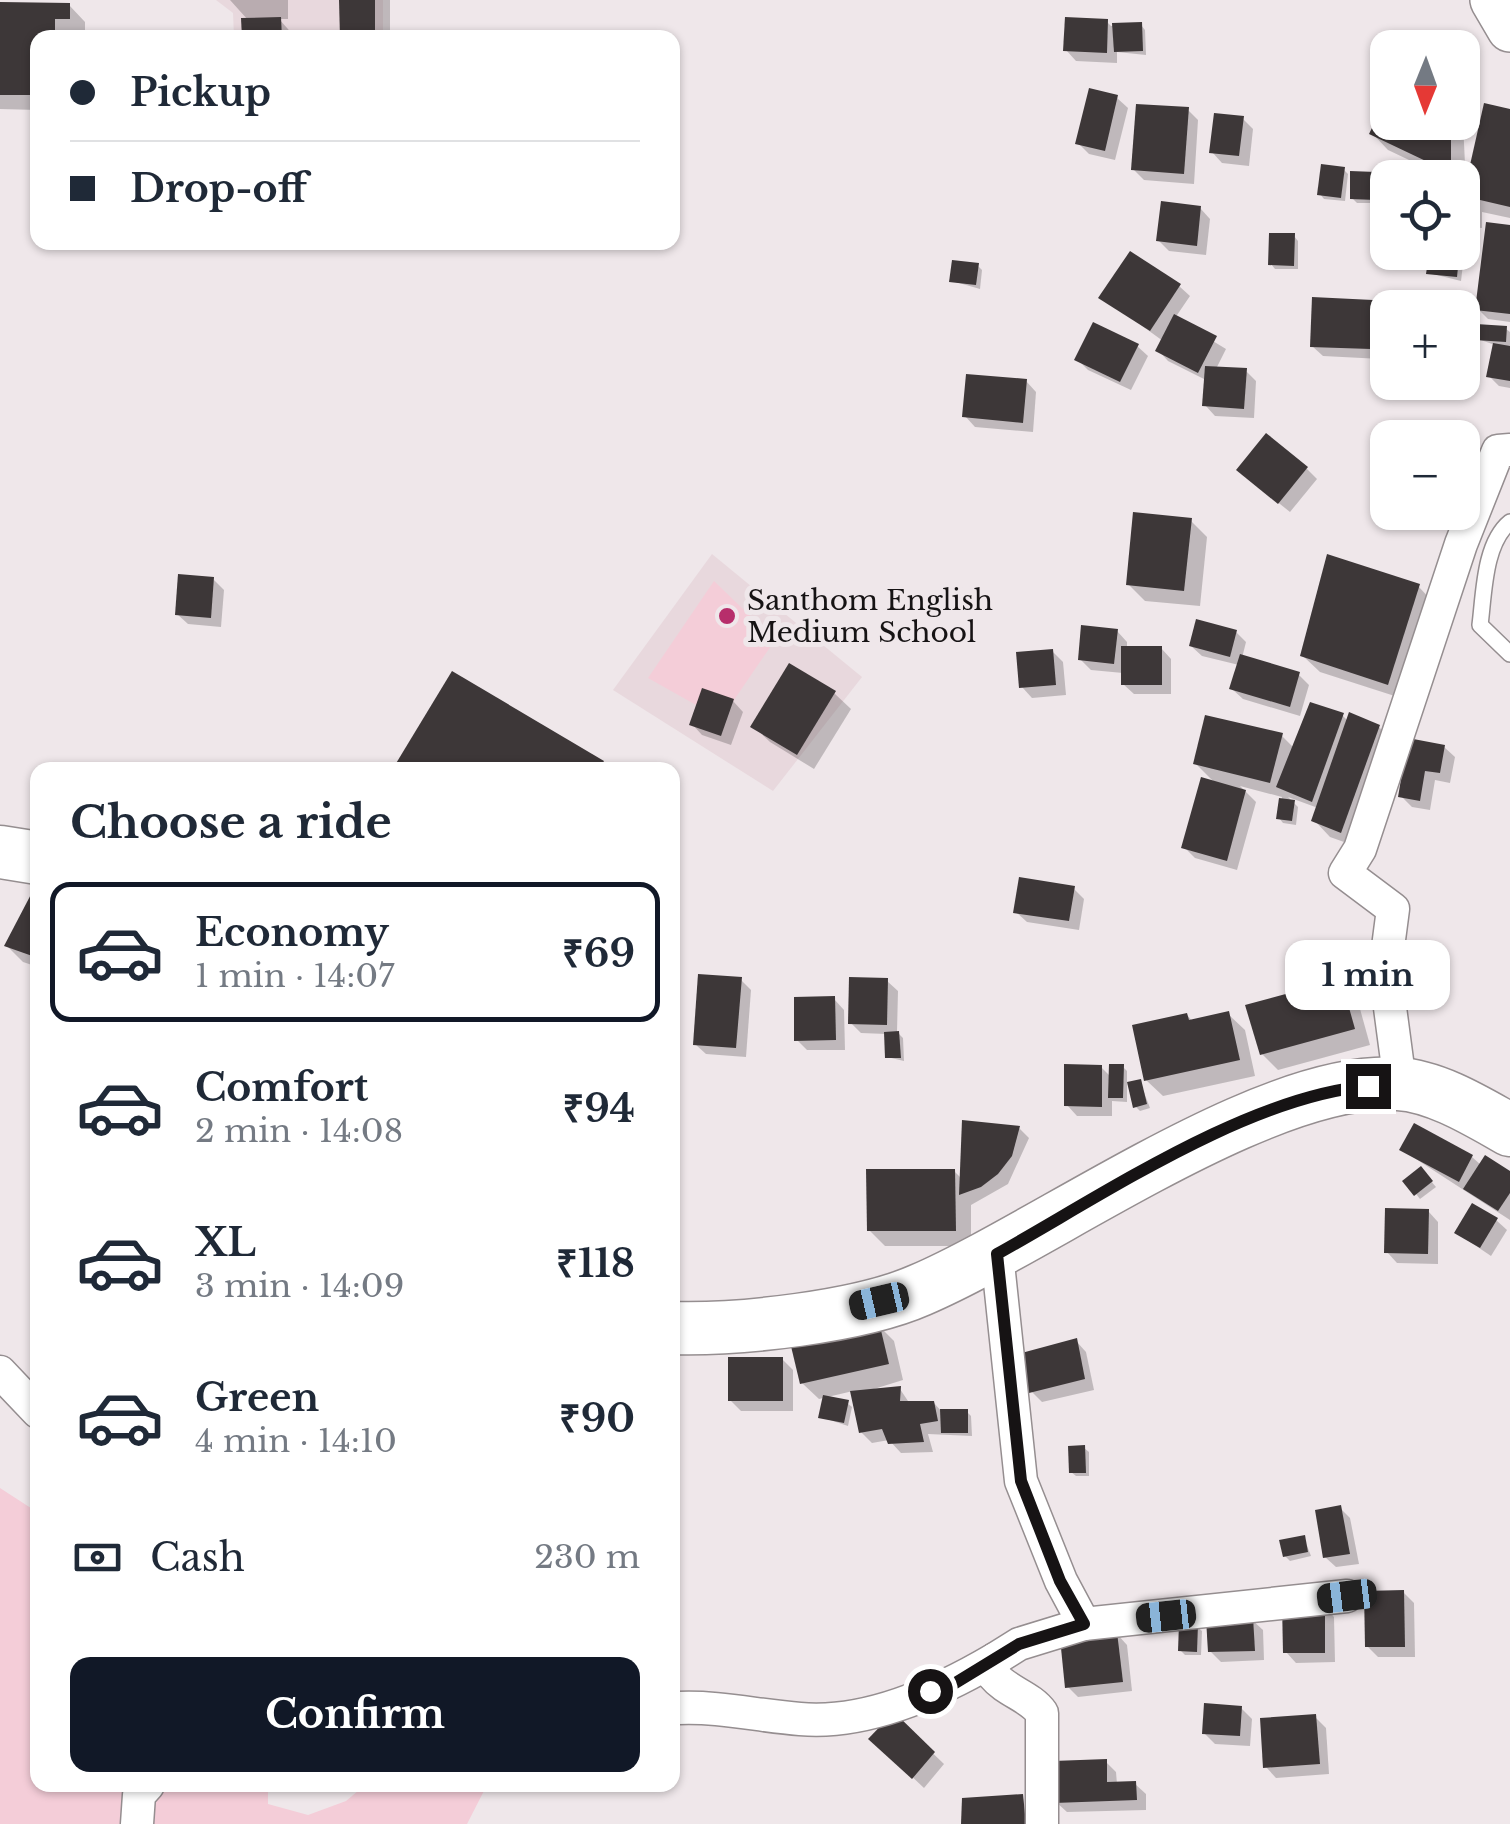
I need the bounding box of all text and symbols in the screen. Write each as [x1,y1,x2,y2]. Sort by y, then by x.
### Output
north arrow [1370,30,1480,140]
map controls [1370,30,1480,530]
text: Pickup [130,69,271,116]
button: locate [1370,160,1480,270]
text: Drop-off [130,165,307,212]
button: + [1370,290,1480,400]
button: − [1370,420,1480,530]
place label: Santhom English Medium School [747,583,993,650]
marker: Santhom English Medium School [716,605,738,627]
text: Choose a ride [70,794,392,850]
icon: car [75,907,165,997]
text: Economy [195,909,389,956]
text: ₹69 [562,930,635,977]
callout: 1 min [1286,941,1450,1011]
text: 1 min [1321,955,1414,995]
text: 1 min · 14:07 [195,956,394,996]
icon: car [75,1062,165,1152]
text: Comfort [195,1064,368,1111]
route end [1346,1064,1391,1109]
text: ₹94 [562,1085,635,1132]
text: 2 min · 14:08 [195,1111,403,1151]
icon: car [75,1217,165,1307]
text: XL [195,1219,256,1266]
text: ₹118 [556,1240,635,1287]
text: 3 min · 14:09 [195,1266,404,1306]
car [846,1280,912,1322]
icon: car [75,1372,165,1462]
text: Green [195,1374,319,1421]
text: ₹90 [559,1395,635,1442]
text: 4 min · 14:10 [195,1421,397,1461]
icon: cash [70,1530,125,1585]
text: Cash [150,1534,245,1581]
text: 230 m [534,1537,640,1577]
car [1315,1577,1379,1615]
car [1135,1598,1197,1634]
button: Confirm [70,1657,640,1772]
route start [908,1669,953,1714]

